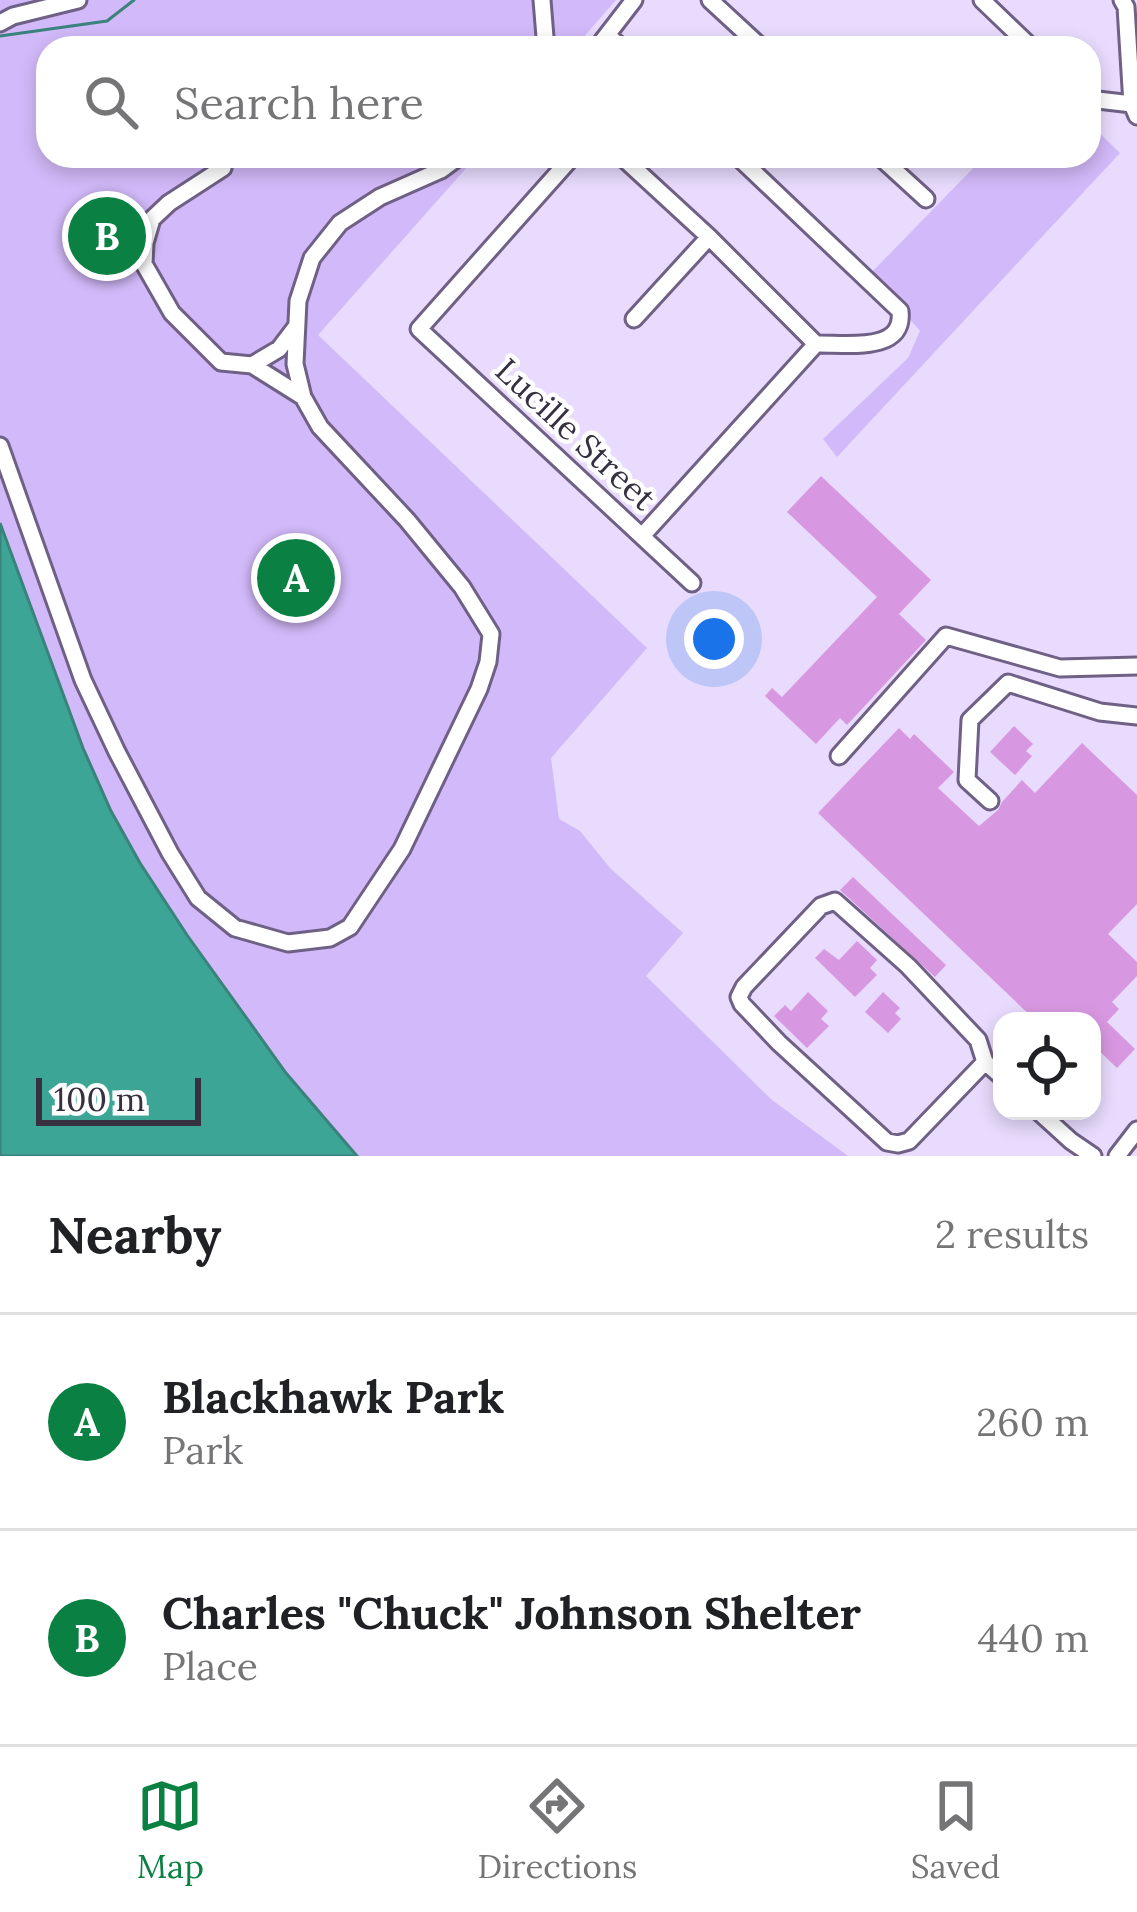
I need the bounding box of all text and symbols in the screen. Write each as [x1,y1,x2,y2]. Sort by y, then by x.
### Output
search box [36,36,1101,168]
icon: search [78,69,144,135]
text: Search here [174,74,424,131]
pin: B [68,191,146,281]
street label: Lucille Street [487,349,665,519]
pin: A [257,533,335,623]
your location [684,609,744,669]
map controls [993,1012,1101,1120]
button: locate [993,1012,1101,1120]
scale bar [36,1072,201,1125]
text: 100 m [54,1078,145,1120]
text: Nearby [48,1202,221,1267]
text: 2 results [935,1209,1089,1259]
text: Blackhawk Park [162,1368,504,1425]
text: A [74,1397,100,1447]
text: 260 m [976,1397,1089,1447]
text: Park [162,1425,243,1475]
text: Charles "Chuck" Johnson Shelter [162,1584,861,1641]
text: B [74,1613,100,1663]
text: 440 m [977,1613,1089,1663]
text: Place [162,1641,258,1691]
tab: Map [137,1773,204,1887]
tab: Directions [478,1773,637,1887]
tab: Saved [911,1773,1000,1887]

